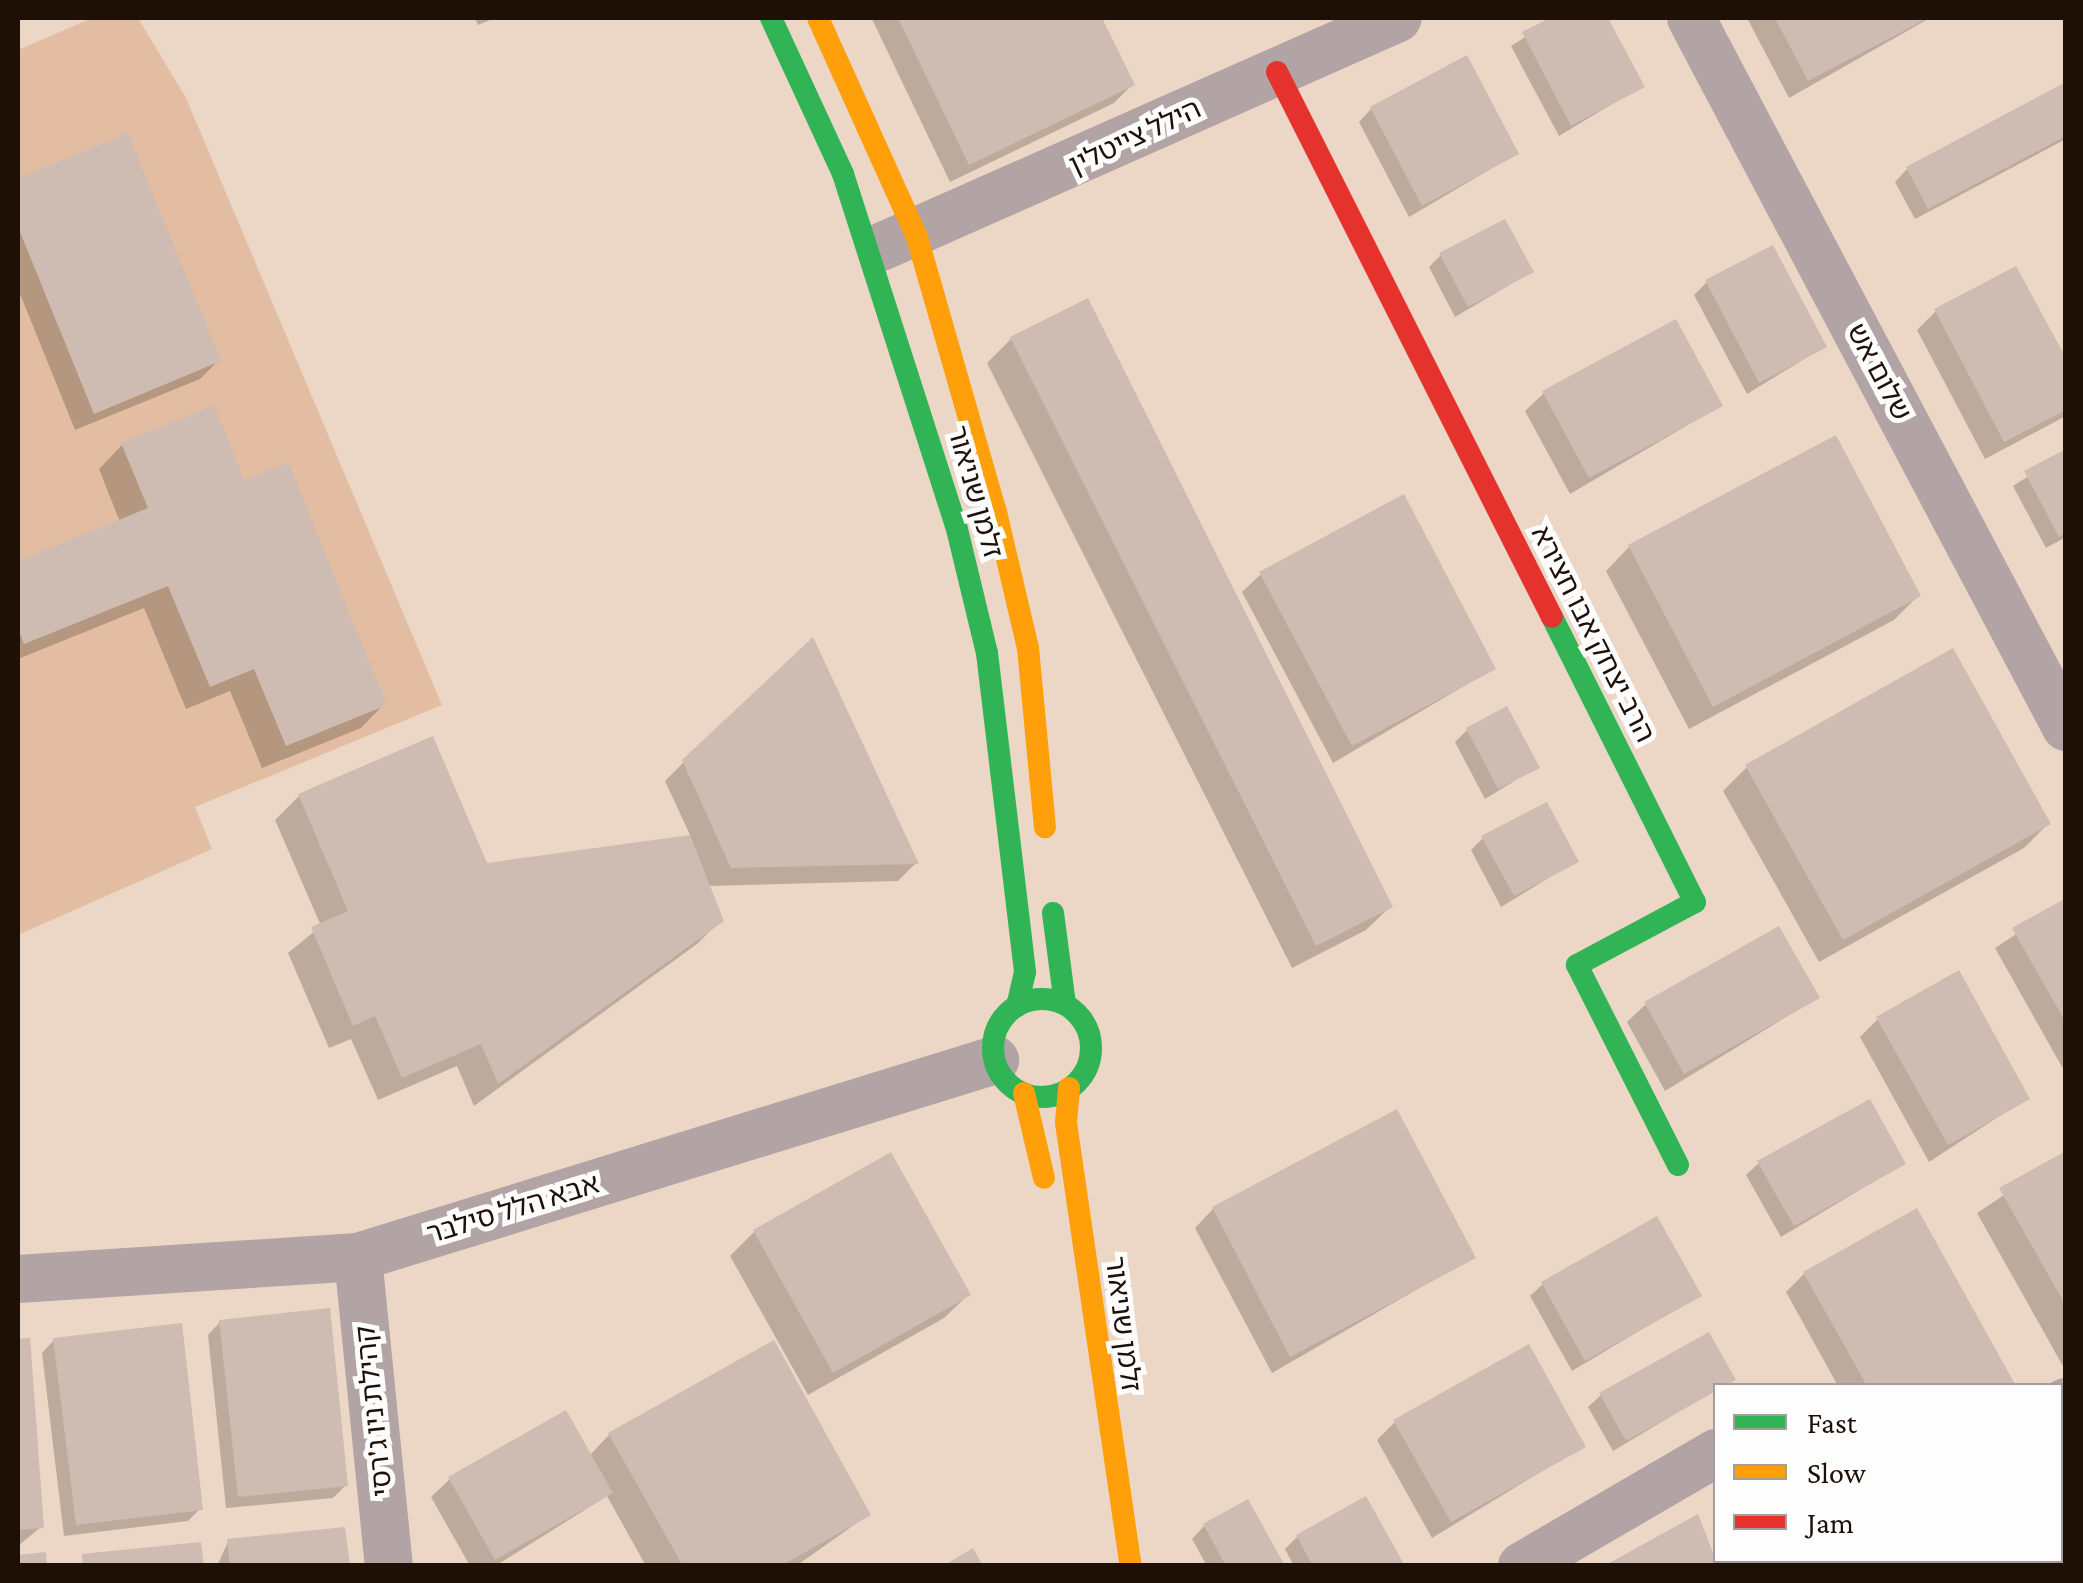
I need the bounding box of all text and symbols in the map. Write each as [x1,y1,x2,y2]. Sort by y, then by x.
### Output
street label: הילל צייטלין [1064,92,1206,182]
street label: שלום אש [1839,318,1919,426]
street label: זלמן שניאור [940,422,1010,562]
street label: הרב יצחק אבו חצירא [1524,520,1662,748]
street label: אבא הלל סילבר [423,1167,603,1251]
street label: זלמן שניאור [1098,1254,1148,1394]
street label: קהילת ניו ג'רסי [348,1324,400,1498]
legend [1713,1383,2063,1563]
text: Fast [1807,1406,1857,1439]
text: Slow [1807,1456,1866,1489]
text: Jam [1807,1506,1854,1539]

